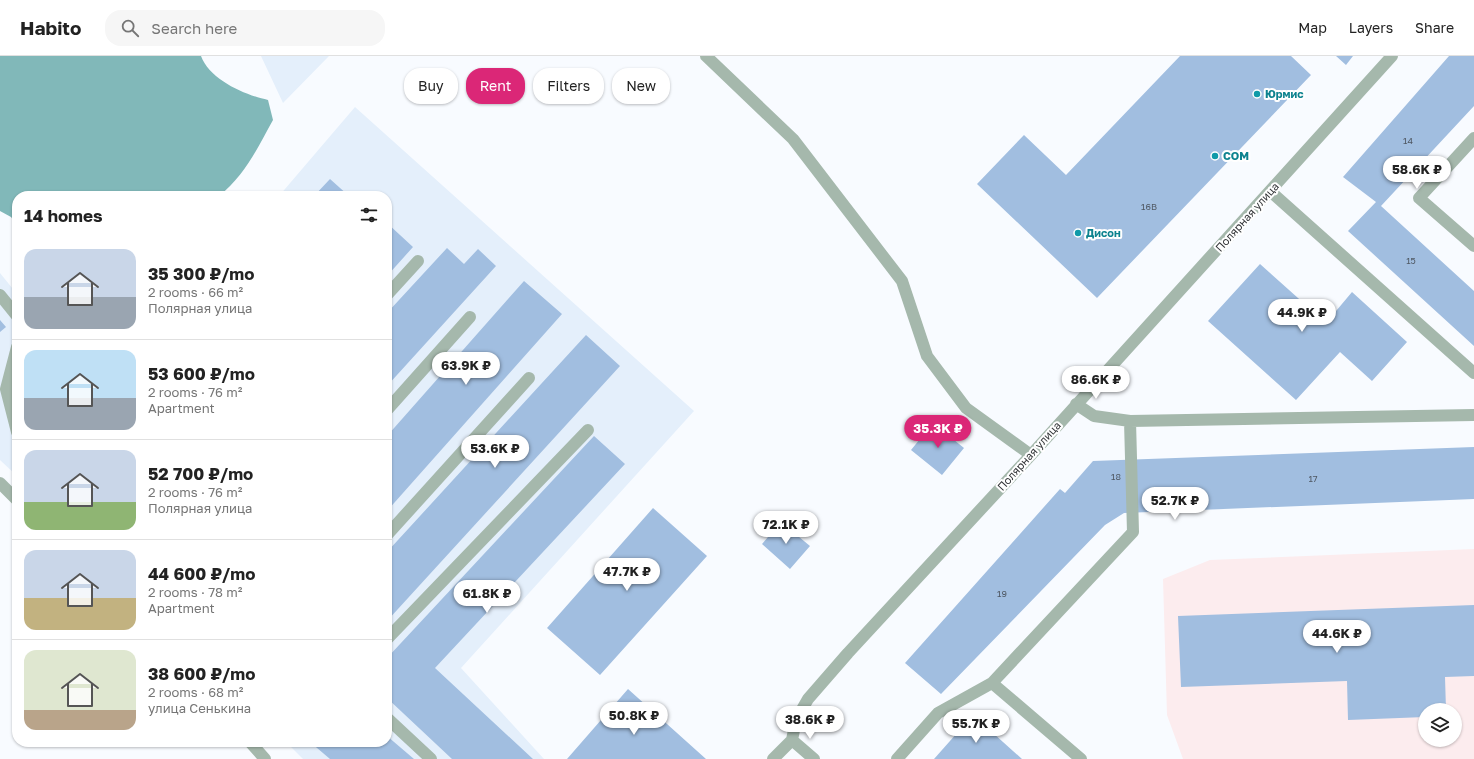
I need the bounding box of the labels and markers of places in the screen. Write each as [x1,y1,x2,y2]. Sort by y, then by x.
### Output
place label: Юрмис [1265,87,1304,100]
marker: Юрмис [1252,89,1262,99]
place label: СОМ [1223,149,1249,162]
marker: СОМ [1210,151,1220,161]
pin: 58.6K ₽ [1380,156,1454,190]
place label: Дисон [1086,226,1121,239]
marker: Дисон [1073,228,1083,238]
pin: 44.9K ₽ [1265,299,1339,333]
pin: 63.9K ₽ [429,352,503,386]
pin: 86.6K ₽ [1059,366,1133,400]
pin: 35.3K ₽ [901,415,975,449]
pin: 53.6K ₽ [458,435,532,469]
pin: 52.7K ₽ [1138,487,1212,521]
pin: 72.1K ₽ [749,511,823,545]
pin: 47.7K ₽ [590,558,664,592]
pin: 61.8K ₽ [450,580,524,614]
pin: 44.6K ₽ [1300,620,1374,654]
pin: 50.8K ₽ [597,702,671,736]
pin: 38.6K ₽ [773,706,847,740]
pin: 55.7K ₽ [939,710,1013,744]

